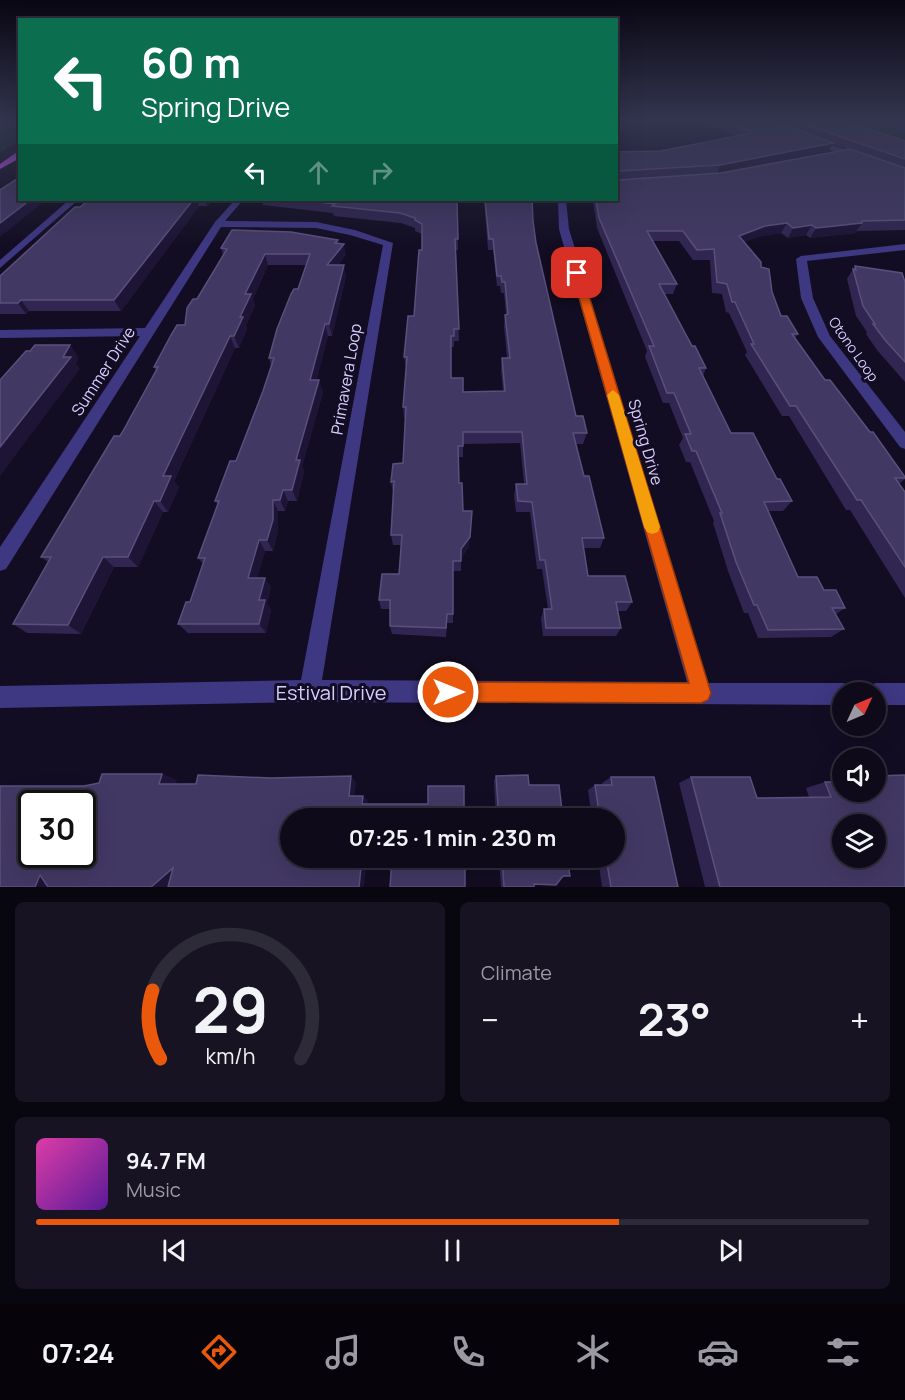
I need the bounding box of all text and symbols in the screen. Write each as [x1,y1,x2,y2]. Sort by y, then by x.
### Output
text: 60 m [141,33,241,91]
icon: left [42,42,120,120]
text: Spring Drive [141,88,290,125]
icon: left [239,156,272,189]
icon: ahead [302,156,335,189]
icon: right [365,156,398,189]
pin [551,247,602,298]
icon: arrive [560,256,593,289]
street label: Otono Loop [825,313,883,385]
street label: Summer Drive [66,322,140,420]
street label: Primavera Loop [325,322,367,436]
street label: Spring Drive [623,396,669,488]
position arrow [416,660,480,724]
street label: Estival Drive [276,679,386,706]
north arrow [832,682,886,736]
map controls [832,682,886,868]
button: sound [832,748,886,802]
speed limit sign: 30 [18,790,96,868]
button: layers [832,814,886,868]
text: 07:25 · 1 min · 230 m [349,823,556,853]
text: Climate [481,959,552,986]
text: 29 [192,966,268,1052]
text: 23° [638,988,711,1050]
text: − [481,997,499,1042]
text: + [850,997,869,1042]
text: km/h [205,1041,255,1070]
text: 94.7 FM [126,1146,206,1176]
text: Music [126,1176,181,1203]
icon: previous [158,1234,191,1267]
icon: pause [436,1234,469,1267]
icon: next [714,1234,747,1267]
icon: directions [198,1331,240,1373]
icon: music [322,1331,364,1373]
icon: phone [447,1331,489,1373]
icon: climate [572,1331,614,1373]
icon: car [697,1331,739,1373]
icon: filters [822,1331,864,1373]
text: 07:24 [41,1334,115,1371]

